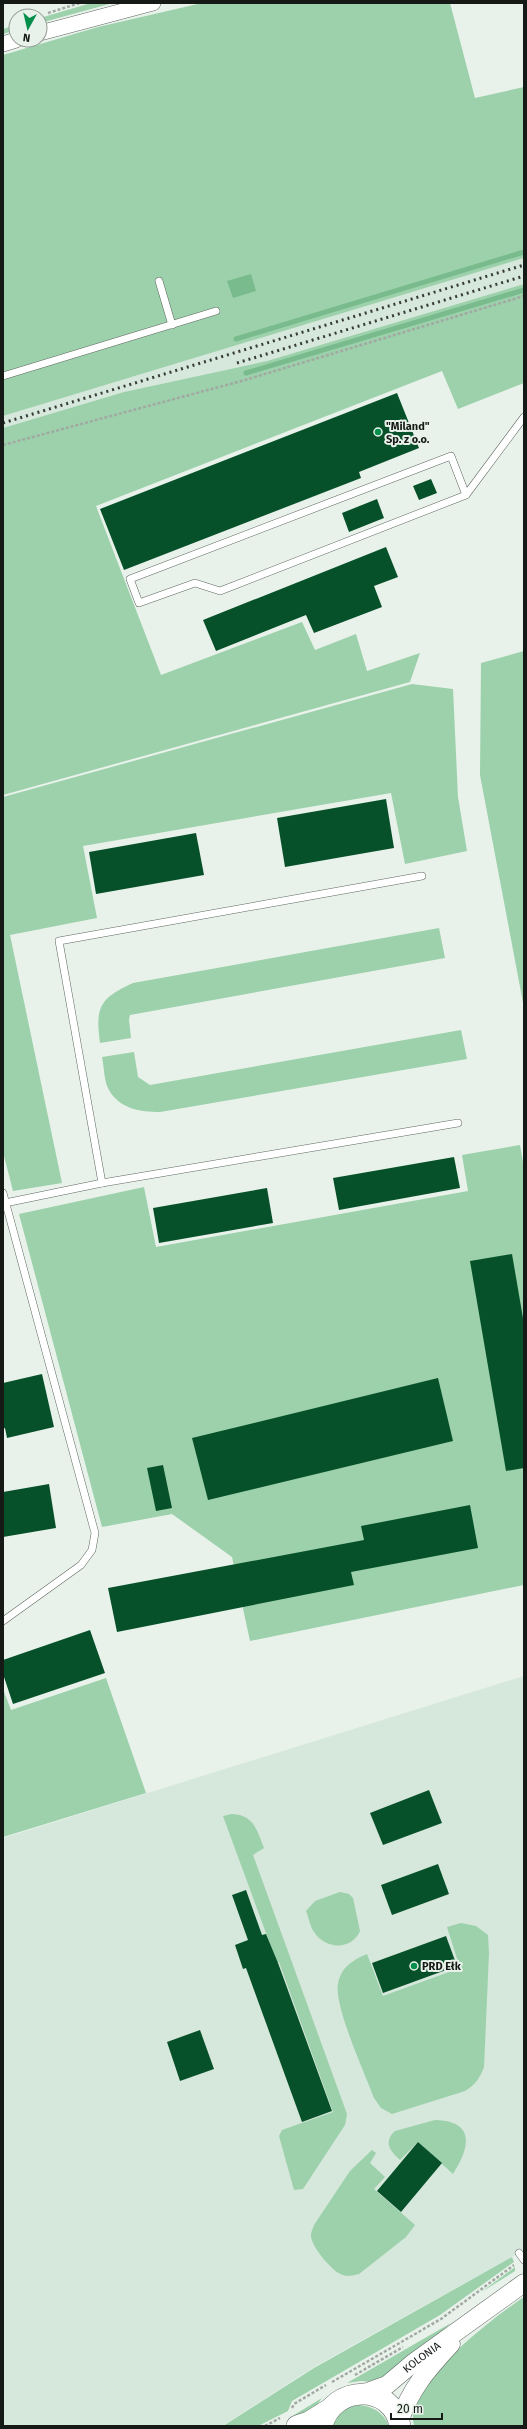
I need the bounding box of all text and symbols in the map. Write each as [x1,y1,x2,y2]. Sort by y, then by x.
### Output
north arrow [8,8,48,48]
text: N [22,30,31,44]
place label: "Miland" Sp. z o.o. [386,420,430,446]
marker: "Miland" Sp. z o.o. [373,427,383,437]
place label: PRD Ełk [422,1960,462,1973]
marker: PRD Ełk [409,1961,419,1971]
street label: KOLONIA [400,2339,443,2375]
scale bar [391,2395,442,2421]
text: 20 m [397,2402,423,2416]

